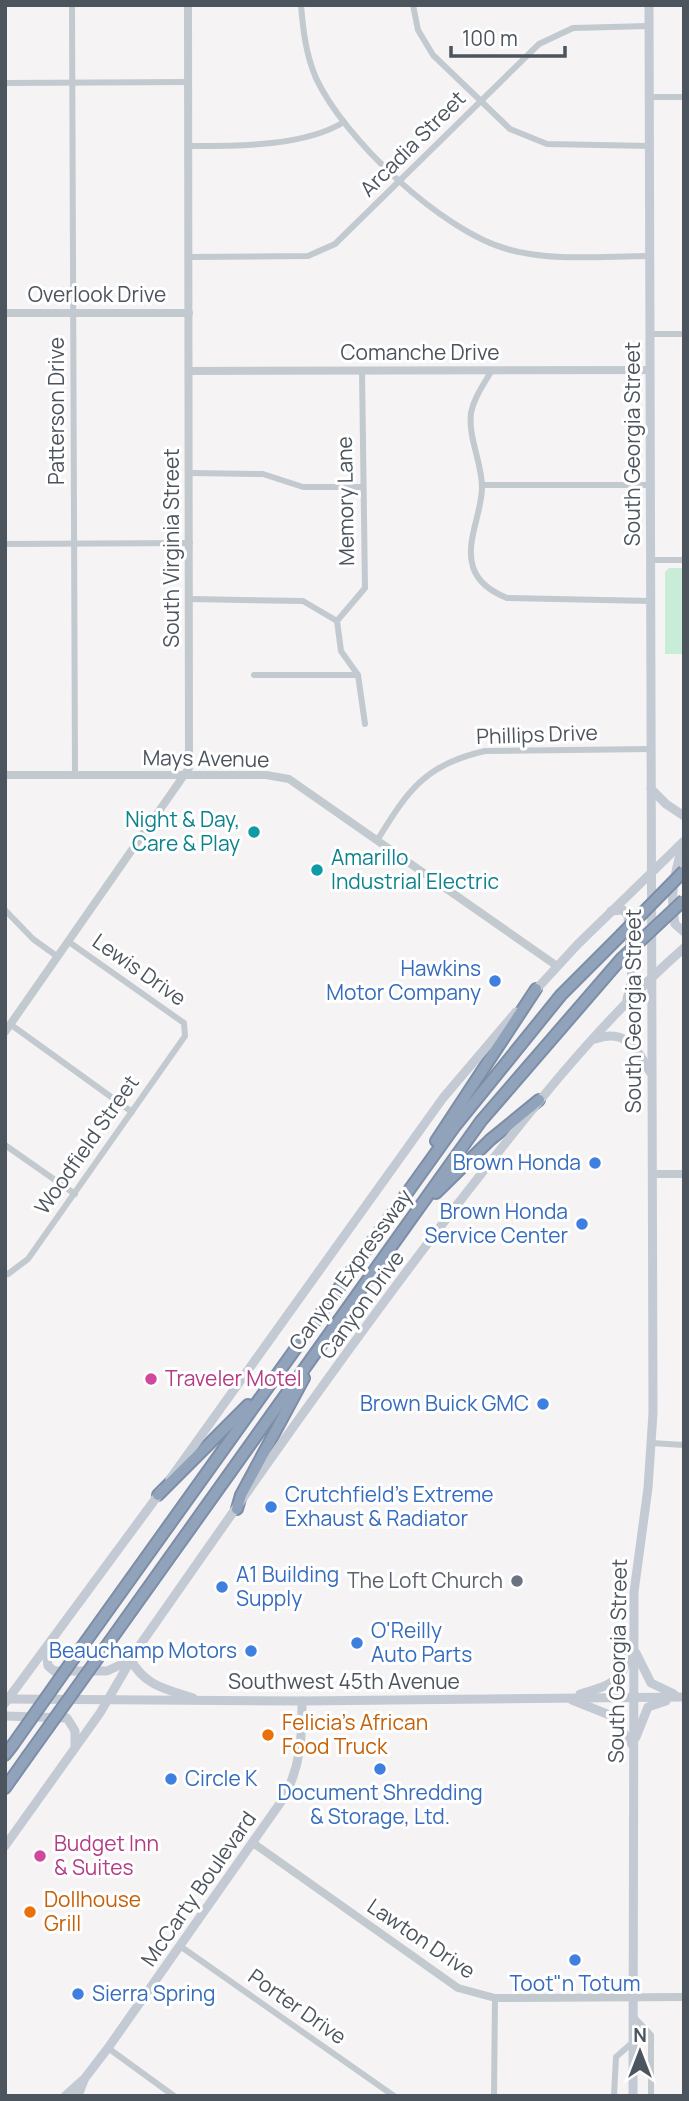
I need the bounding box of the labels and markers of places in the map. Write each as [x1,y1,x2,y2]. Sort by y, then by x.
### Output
place label: Night & Day, Care & Play [125,805,240,857]
marker: Night & Day, Care & Play [246,824,262,840]
place label: Amarillo Industrial Electric [331,843,499,895]
marker: Amarillo Industrial Electric [309,862,325,878]
place label: Hawkins Motor Company [326,954,481,1006]
marker: Hawkins Motor Company [487,973,503,989]
place label: Brown Honda [453,1148,581,1176]
marker: Brown Honda [587,1155,603,1171]
place label: Brown Honda Service Center [425,1197,568,1249]
marker: Brown Honda Service Center [574,1216,590,1232]
place label: Traveler Motel [165,1364,302,1392]
marker: Traveler Motel [143,1371,159,1387]
place label: Brown Buick GMC [360,1389,529,1417]
marker: Brown Buick GMC [535,1396,551,1412]
place label: Crutchfield's Extreme Exhaust & Radiator [285,1480,493,1532]
marker: Crutchfield's Extreme Exhaust & Radiator [263,1499,279,1515]
place label: A1 Building Supply [236,1560,339,1612]
place label: The Loft Church [347,1566,503,1594]
marker: The Loft Church [509,1573,525,1589]
marker: A1 Building Supply [214,1579,230,1595]
place label: O'Reilly Auto Parts [371,1616,472,1668]
marker: O'Reilly Auto Parts [349,1635,365,1651]
place label: Beauchamp Motors [49,1636,237,1664]
marker: Beauchamp Motors [243,1643,259,1659]
place label: Felicia's African Food Truck [282,1708,428,1760]
marker: Felicia's African Food Truck [260,1727,276,1743]
marker: Document Shredding & Storage, Ltd. [372,1761,388,1777]
place label: Circle K [185,1764,258,1792]
marker: Circle K [163,1771,179,1787]
place label: Document Shredding & Storage, Ltd. [277,1778,483,1830]
place label: Budget Inn & Suites [54,1829,159,1881]
marker: Budget Inn & Suites [32,1848,48,1864]
place label: Dollhouse Grill [44,1885,141,1937]
marker: Dollhouse Grill [22,1904,38,1920]
marker: Toot"n Totum [567,1952,583,1968]
place label: Toot"n Totum [510,1969,640,1997]
place label: Sierra Spring [92,1979,215,2007]
marker: Sierra Spring [70,1986,86,2002]

